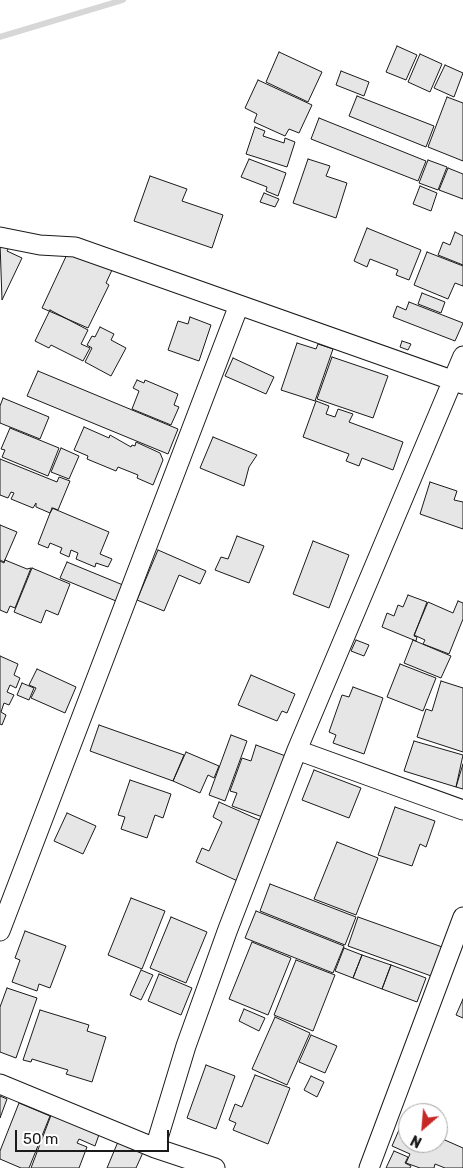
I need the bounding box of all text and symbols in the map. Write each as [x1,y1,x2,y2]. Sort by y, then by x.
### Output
north arrow [398,1103,448,1153]
scale bar [18,1120,171,1152]
text: 50 m [23,1130,58,1148]
text: N [408,1131,425,1151]

